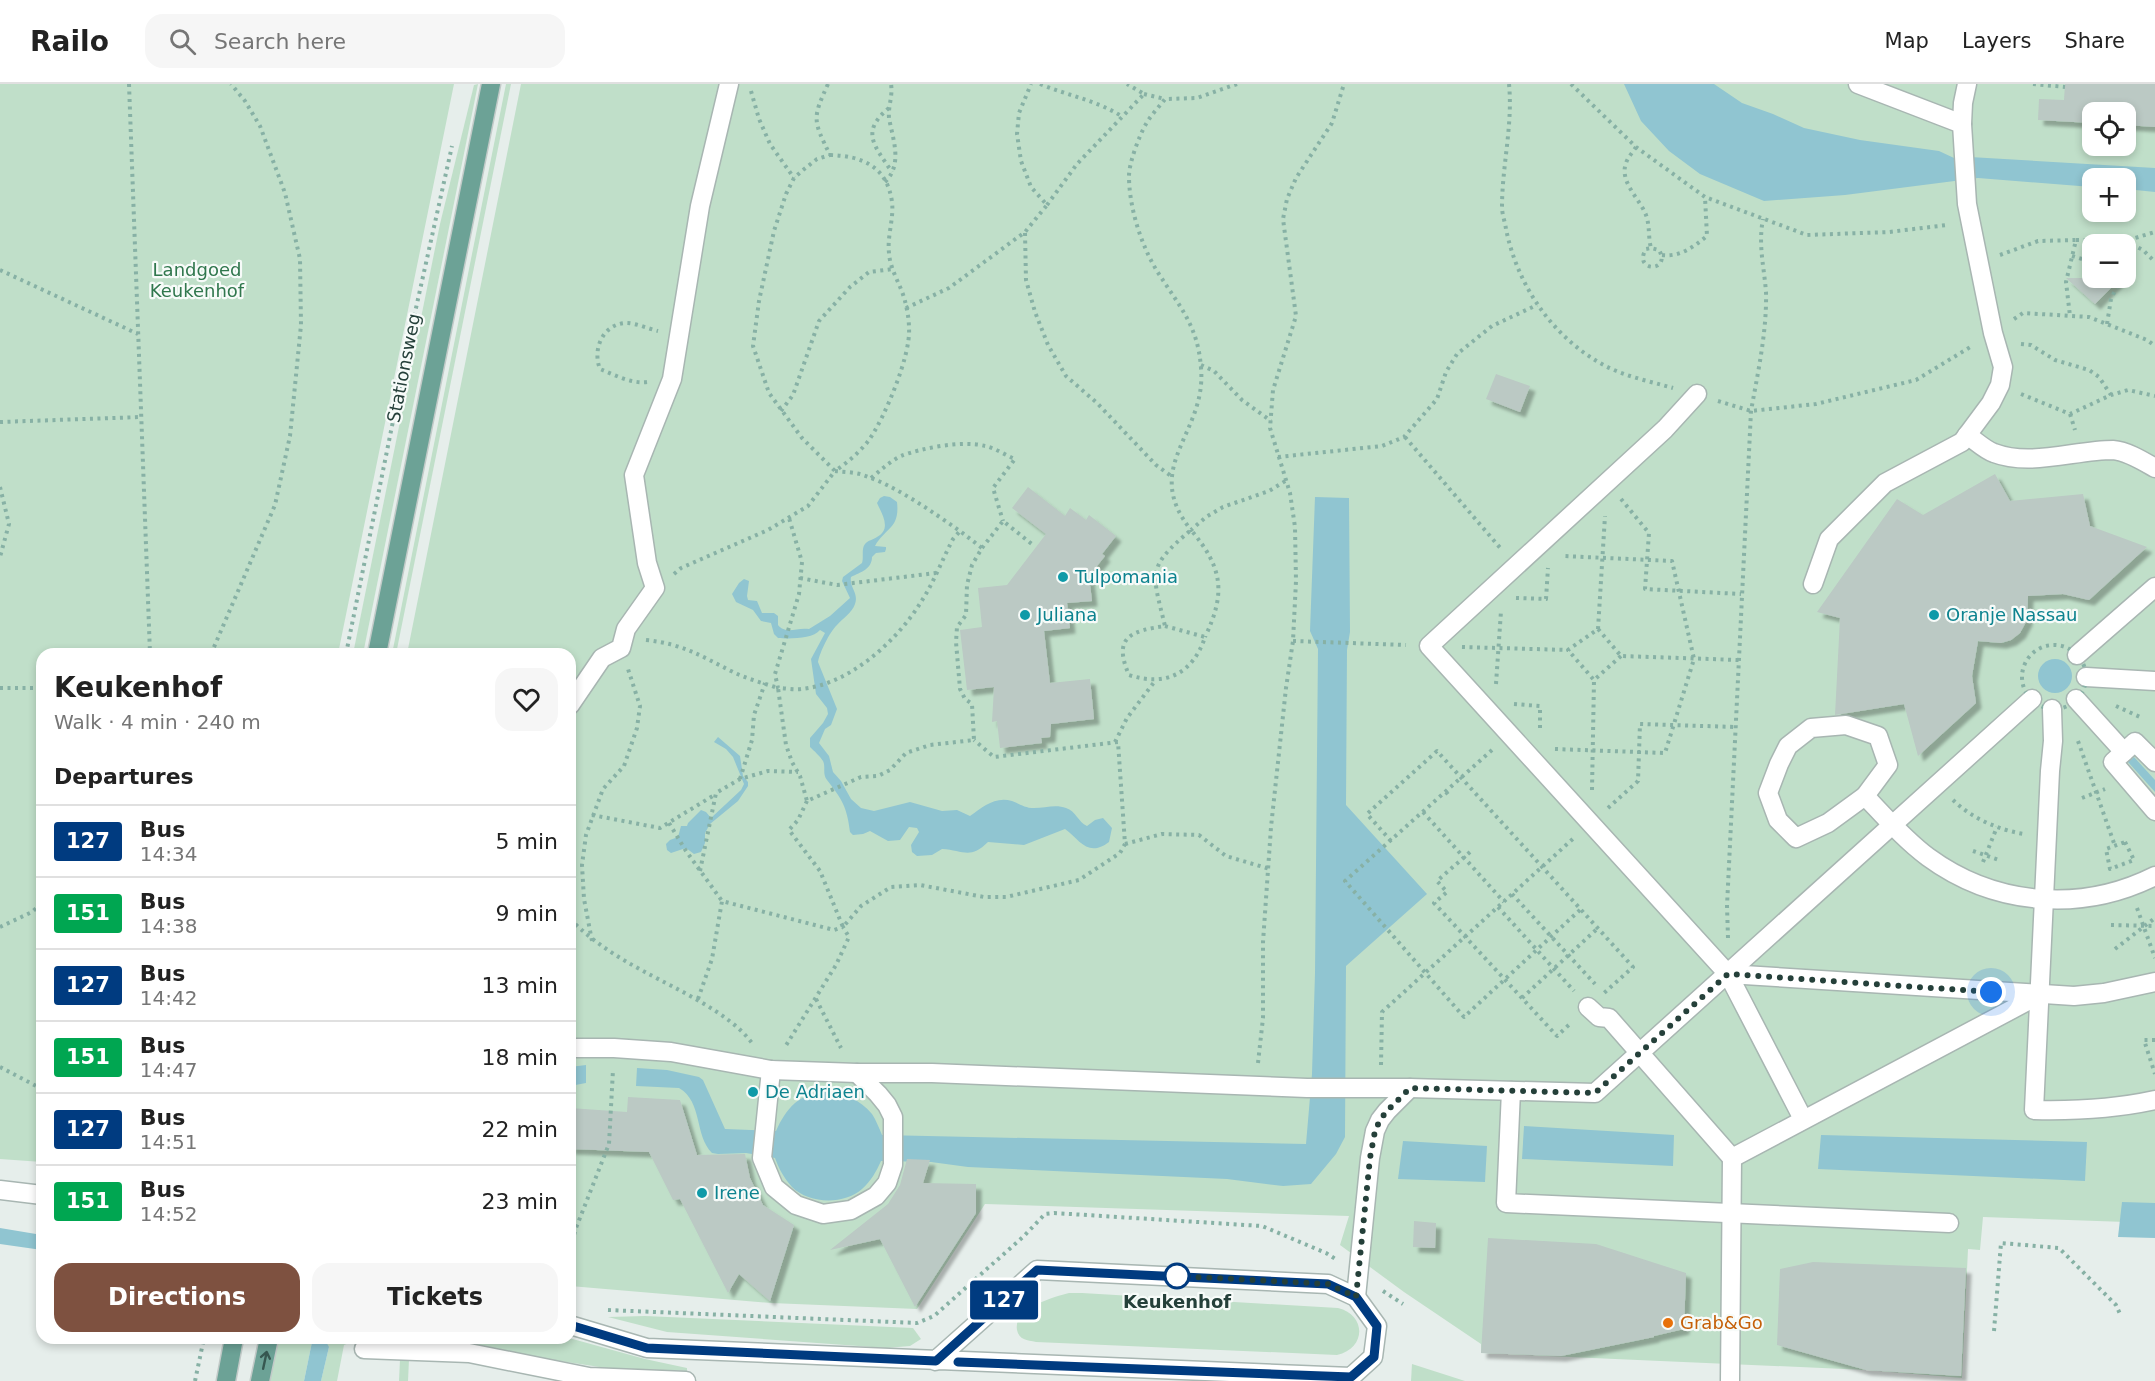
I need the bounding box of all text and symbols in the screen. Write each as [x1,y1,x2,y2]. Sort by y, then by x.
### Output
search box [145,14,565,68]
text: Railo [30,25,109,58]
icon: search [166,25,199,58]
text: Search here [214,29,346,54]
text: Map [1885,29,1929,53]
text: Layers [1962,29,2031,53]
text: Share [2064,29,2125,53]
map controls [2082,102,2136,288]
button: locate [2082,102,2136,156]
button: + [2082,168,2136,222]
button: − [2082,234,2136,288]
park label: Landgoed Keukenhof [150,259,245,301]
street label: Stationsweg [383,312,424,424]
place label: Tulpomania [1074,566,1178,587]
marker: Tulpomania [1056,570,1070,584]
place label: Juliana [1036,604,1097,625]
place label: Oranje Nassau [1946,604,2078,625]
marker: Juliana [1018,608,1032,622]
marker: Oranje Nassau [1927,608,1941,622]
button: heart [495,668,558,731]
text: Keukenhof [54,671,222,704]
text: Walk · 4 min · 240 m [54,710,261,734]
text: Departures [54,764,194,789]
text: Bus [140,817,185,842]
text: 127 [66,829,110,853]
text: 5 min [496,829,558,854]
text: 14:34 [140,842,197,866]
text: Bus [140,889,185,914]
text: 151 [66,901,110,925]
text: 9 min [496,901,558,926]
text: 14:38 [140,914,197,938]
text: Bus [140,961,185,986]
text: 127 [66,973,110,997]
text: 13 min [482,973,558,998]
your location [1976,977,2006,1007]
text: 14:42 [140,986,197,1010]
text: Bus [140,1033,185,1058]
text: 151 [66,1045,110,1069]
text: 18 min [482,1045,558,1070]
text: 14:47 [140,1058,197,1082]
place label: De Adriaen [765,1081,865,1102]
marker: De Adriaen [746,1085,760,1099]
text: Bus [140,1105,185,1130]
text: 127 [66,1117,110,1141]
text: 22 min [482,1117,558,1142]
text: 14:51 [140,1130,197,1154]
text: Bus [140,1177,185,1202]
place label: Irene [714,1182,760,1203]
marker: Irene [695,1186,709,1200]
text: 151 [66,1189,110,1213]
text: 23 min [482,1189,558,1214]
text: 14:52 [140,1202,197,1226]
button: Directions [54,1263,300,1332]
button: Tickets [312,1263,558,1332]
marker: Keukenhof [1164,1263,1190,1289]
line badge: 127 [970,1280,1038,1320]
text: 127 [982,1288,1026,1312]
place label: Keukenhof [1123,1291,1231,1312]
place label: Grab&Go [1680,1312,1763,1333]
marker: Grab&Go [1661,1316,1675,1330]
one-way arrow [260,1350,271,1370]

